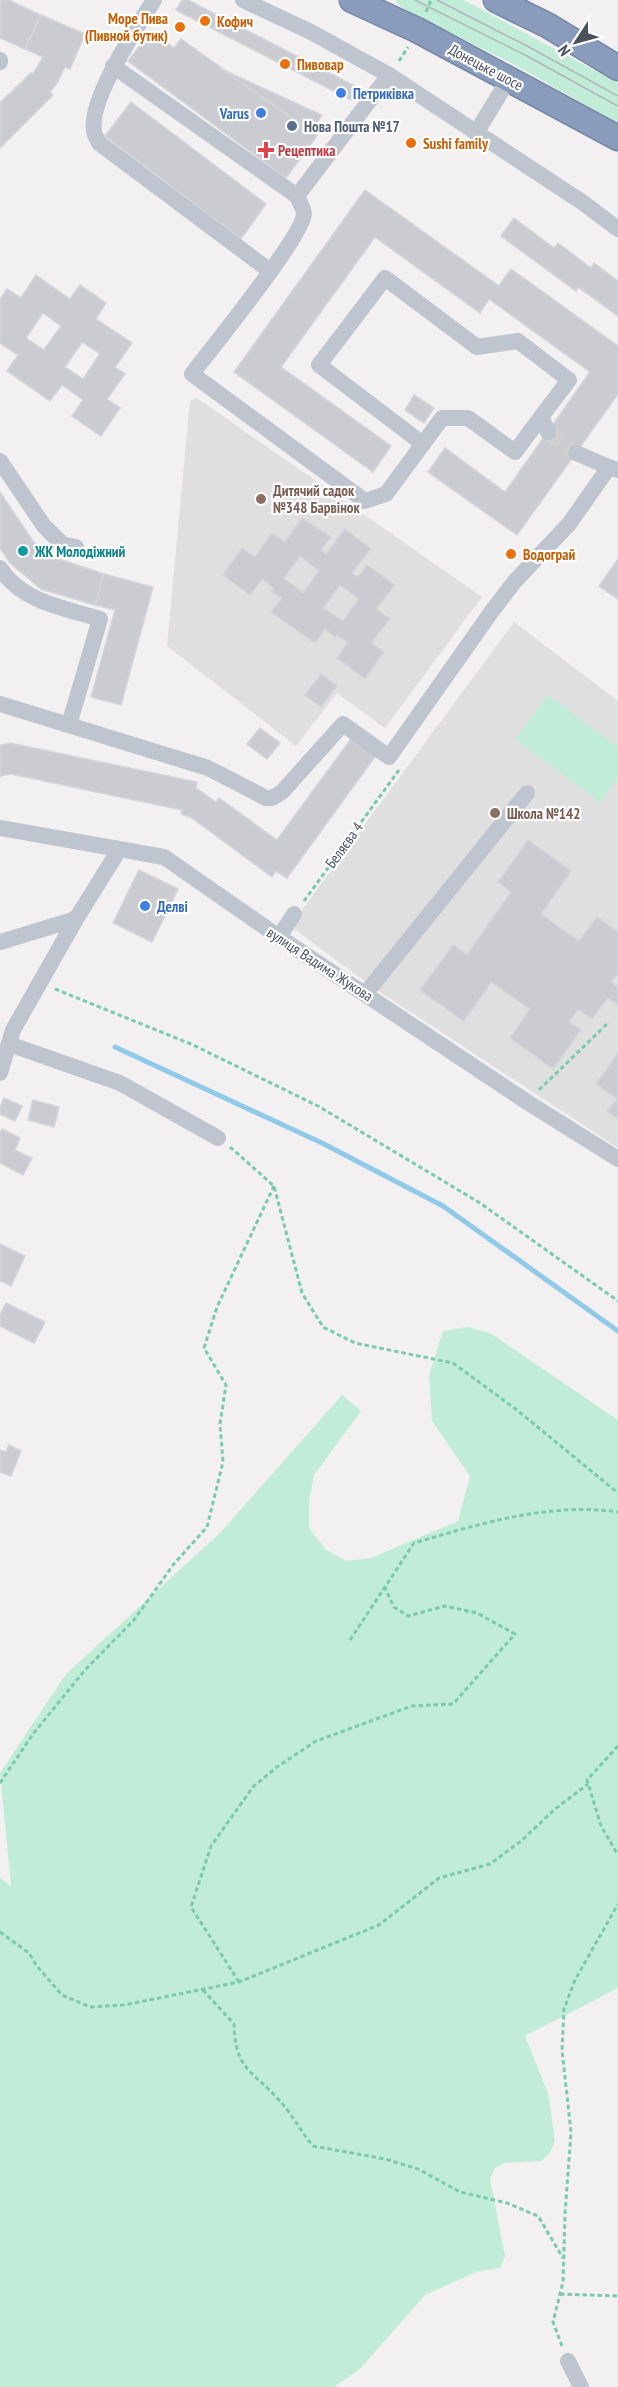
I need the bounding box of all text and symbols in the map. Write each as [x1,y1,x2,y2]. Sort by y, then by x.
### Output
place label: Море Пива (Пивной бутик) [85,9,168,45]
place label: Кофич [217,12,253,31]
north arrow [546,12,606,72]
marker: Кофич [198,14,212,28]
marker: Море Пива (Пивной бутик) [173,20,187,34]
street label: Донецьке шосе [446,40,526,94]
text: N [553,41,574,60]
place label: Пивовар [297,55,344,74]
marker: Пивовар [278,57,292,71]
place label: Петриківка [353,84,414,103]
marker: Петриківка [334,86,348,100]
place label: Varus [219,104,249,123]
marker: Varus [254,106,268,120]
place label: Нова Пошта №17 [304,117,400,136]
marker: Нова Пошта №17 [285,119,299,133]
place label: Sushi family [423,134,489,153]
marker: Sushi family [404,136,418,150]
place label: Рецептика [278,141,335,160]
marker: Рецептика [259,143,273,157]
place label: Дитячий садок №348 Барвінок [273,481,360,517]
marker: Дитячий садок №348 Барвінок [254,492,268,506]
place label: ЖК Молодіжний [34,542,126,561]
marker: ЖК Молодіжний [16,544,30,558]
place label: Водограй [523,545,575,564]
marker: Водограй [504,547,518,561]
place label: Школа №142 [507,804,580,823]
marker: Школа №142 [488,806,502,820]
street label: Беляєва 4 [321,818,367,872]
place label: Делві [157,897,188,916]
marker: Делві [138,899,152,913]
street label: вулиця Вадима Жукова [263,923,377,1005]

